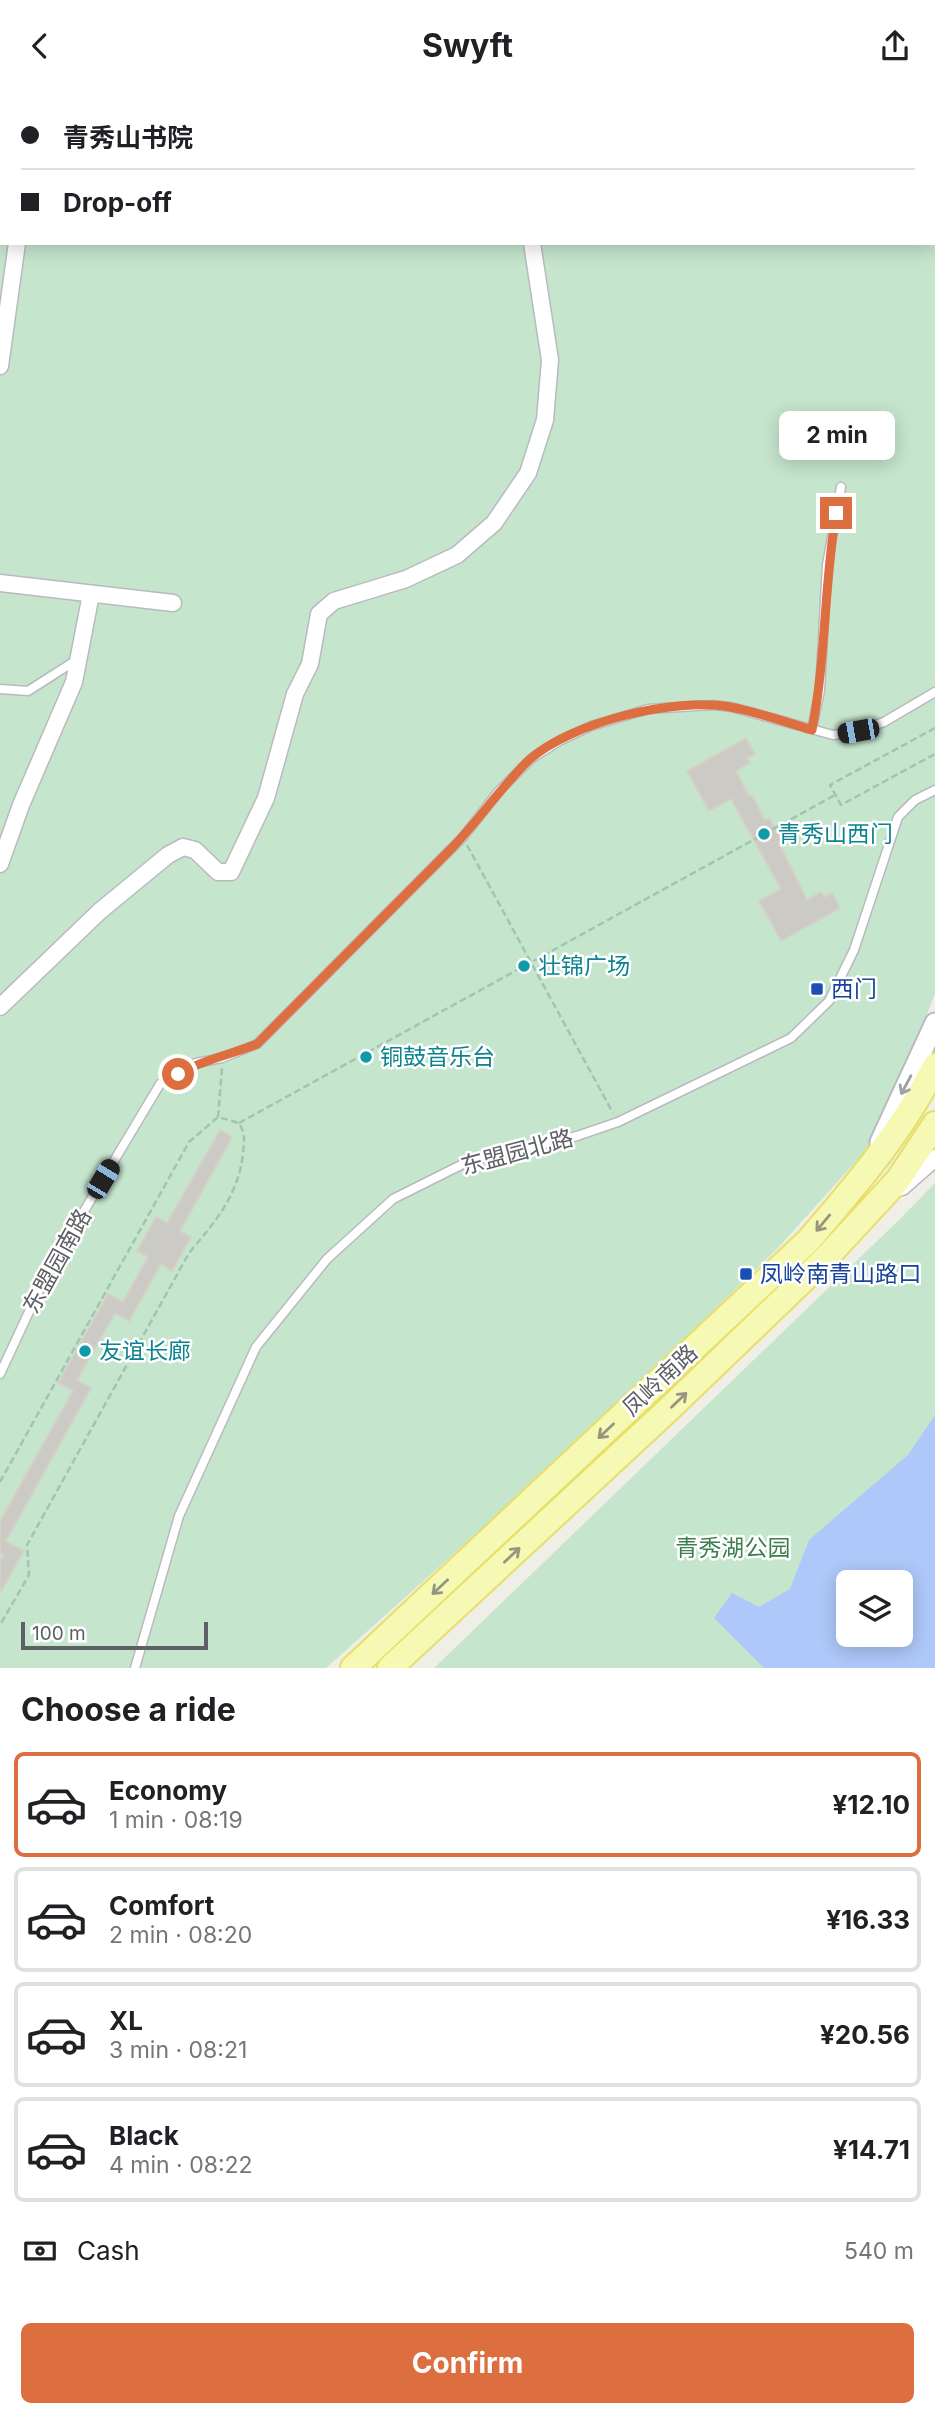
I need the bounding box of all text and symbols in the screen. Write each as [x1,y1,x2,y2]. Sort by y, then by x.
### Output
text: Swyft [422,26,513,65]
icon: back [21,27,59,65]
icon: share [876,27,914,65]
text: 青秀山书院 [63,122,193,153]
text: Drop-off [63,187,172,218]
callout: 2 min [778,411,894,461]
text: 2 min [806,421,868,449]
route end [820,497,852,529]
car [836,717,881,745]
place label: 青秀山西门 [778,820,893,848]
marker: 青秀山西门 [756,826,772,842]
place label: 壮锦广场 [538,952,630,980]
marker: 壮锦广场 [516,958,532,974]
place label: 西门 [831,975,877,1003]
marker: 西门 [809,981,825,997]
place label: 铜鼓音乐台 [380,1043,495,1071]
marker: 铜鼓音乐台 [358,1049,374,1065]
route start [162,1058,194,1090]
one-way arrow [899,1074,913,1094]
street label: 东盟园北路 [458,1124,576,1180]
car [84,1156,123,1202]
street label: 东盟园南路 [17,1204,97,1318]
one-way arrow [815,1214,831,1232]
place label: 凤岭南青山路口 [760,1260,921,1288]
marker: 凤岭南青山路口 [738,1266,754,1282]
place label: 友谊长廊 [99,1337,191,1365]
street label: 凤岭南路 [617,1338,703,1422]
marker: 友谊长廊 [77,1343,93,1359]
one-way arrow [670,1391,687,1408]
one-way arrow [598,1423,615,1440]
park label: 青秀湖公园 [676,1534,791,1562]
one-way arrow [503,1546,520,1563]
map controls [836,1570,913,1647]
button: layers [836,1570,913,1647]
one-way arrow [432,1578,449,1595]
scale bar [21,1619,208,1651]
text: 100 m [32,1622,86,1645]
text: Choose a ride [21,1690,236,1729]
icon: car [25,1773,88,1836]
text: Economy [109,1775,227,1806]
text: ¥12.10 [833,1789,910,1820]
text: 1 min · 08:19 [109,1806,243,1834]
icon: car [25,1888,88,1951]
text: Comfort [109,1890,214,1921]
text: ¥16.33 [826,1904,910,1935]
text: 2 min · 08:20 [109,1921,252,1949]
icon: car [25,2003,88,2066]
text: XL [109,2005,143,2036]
text: ¥20.56 [820,2019,910,2050]
text: 3 min · 08:21 [109,2036,247,2064]
icon: car [25,2118,88,2181]
text: Black [109,2120,179,2151]
text: ¥14.71 [833,2134,910,2165]
text: 4 min · 08:22 [109,2151,253,2179]
icon: cash [21,2232,59,2270]
text: Cash [77,2235,140,2266]
text: 540 m [844,2237,914,2265]
button: Confirm [21,2323,914,2403]

